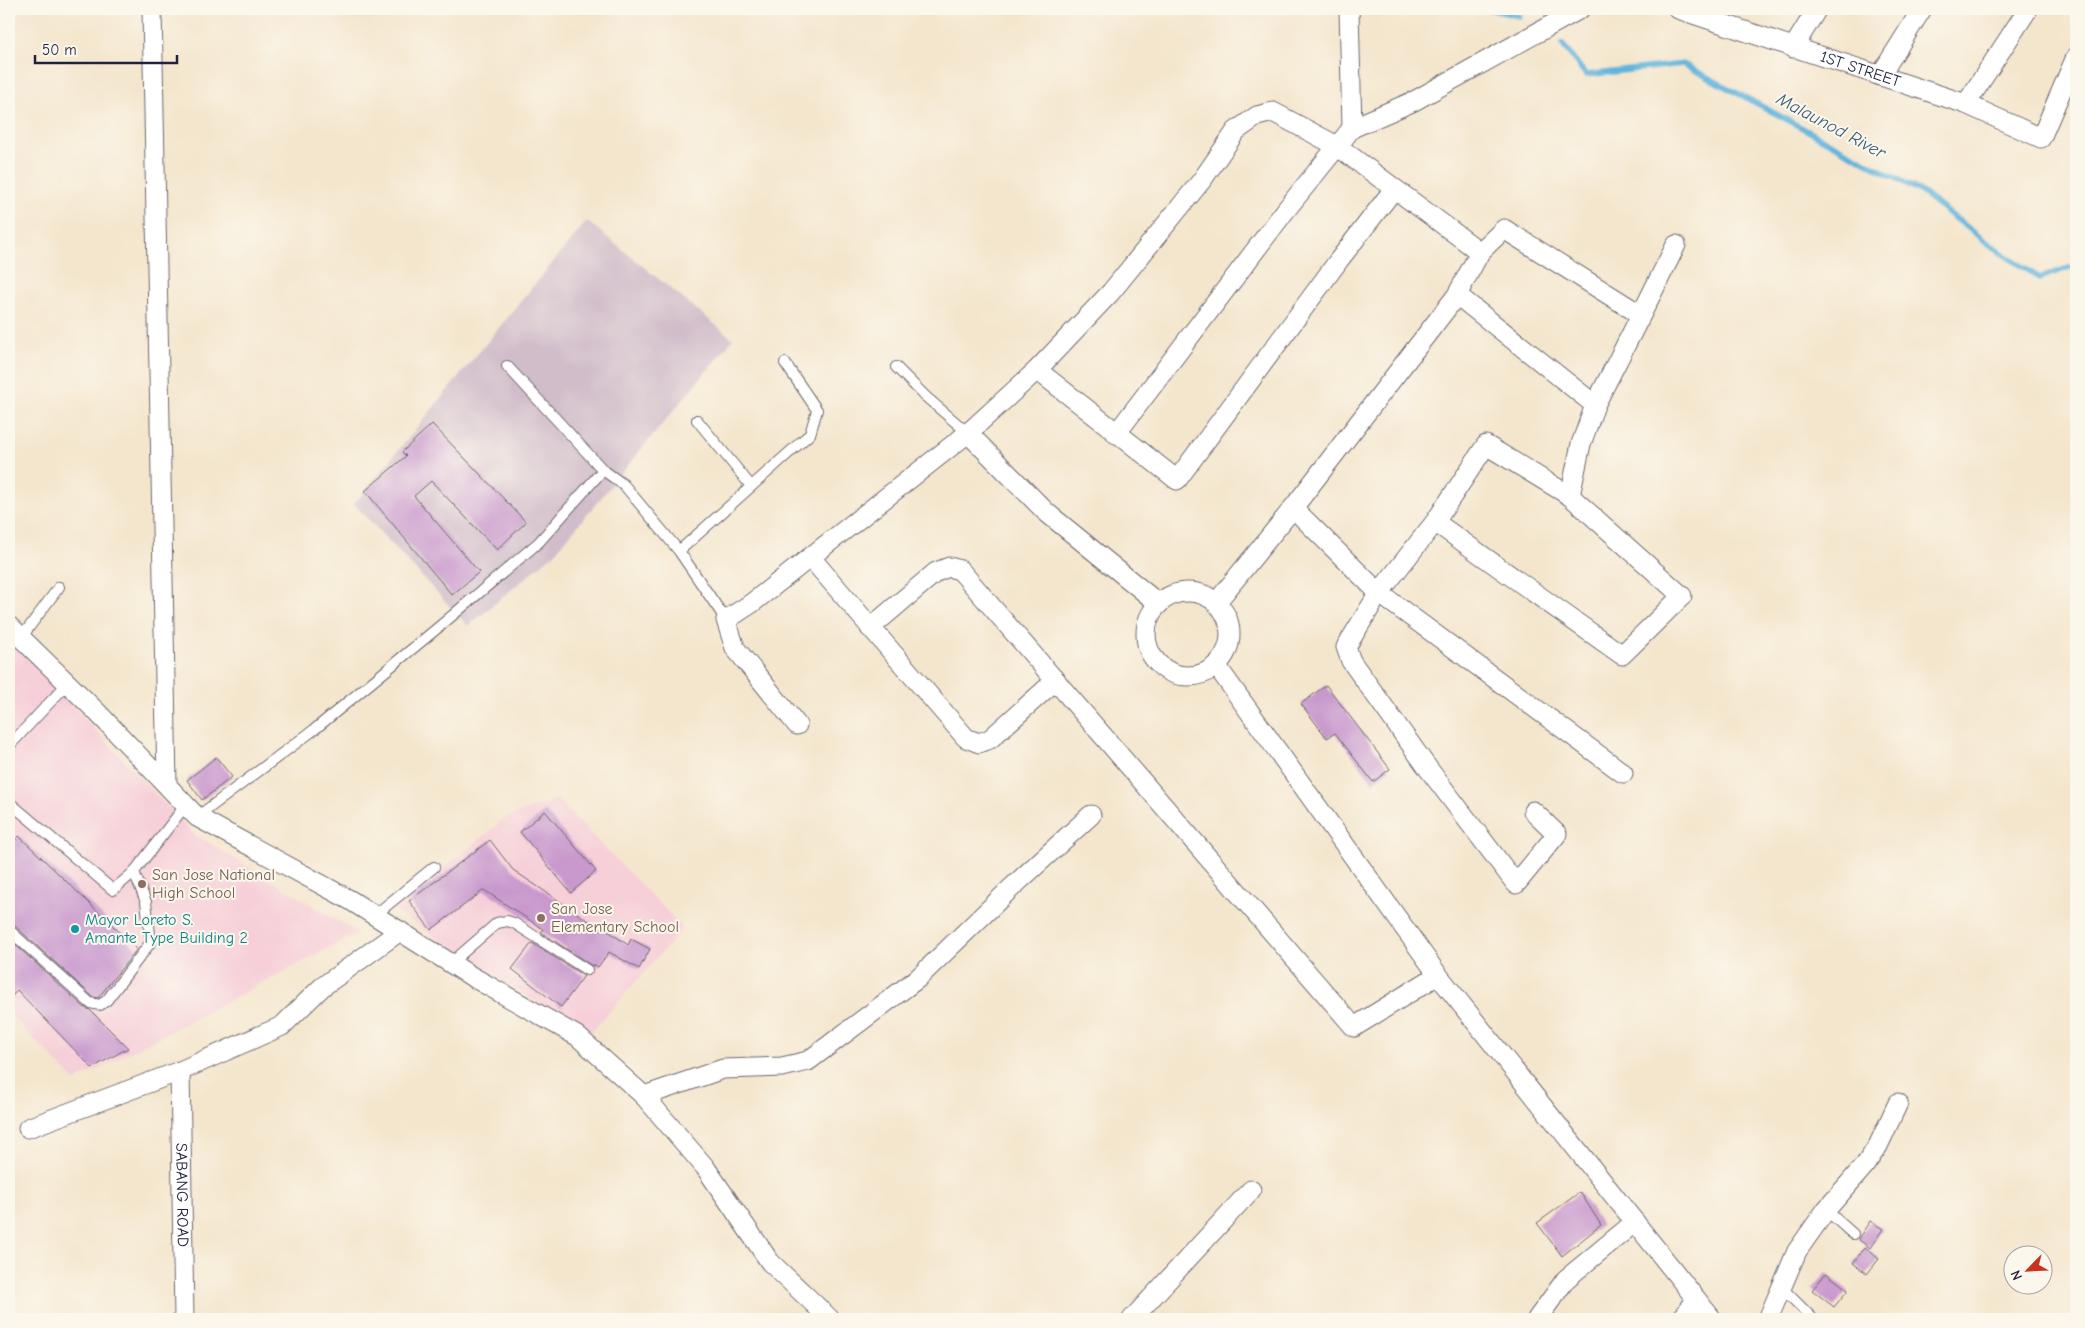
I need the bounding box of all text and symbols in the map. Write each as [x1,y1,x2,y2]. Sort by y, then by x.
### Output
scale bar [35,32,178,64]
text: 50 m [42,41,77,59]
street label: 1ST STREET [1818,48,1903,91]
water label: Malaunod River [1772,88,1890,164]
place label: San Jose National High School [152,866,275,902]
marker: San Jose National High School [136,878,148,890]
place label: San Jose Elementary School [551,900,679,936]
place label: Mayor Loreto S. Amante Type Building 2 [85,911,248,947]
marker: San Jose Elementary School [535,912,547,924]
marker: Mayor Loreto S. Amante Type Building 2 [69,923,81,935]
street label: SABANG ROAD [172,1143,192,1247]
north arrow [2002,1246,2052,1296]
text: N [2007,1267,2026,1283]

